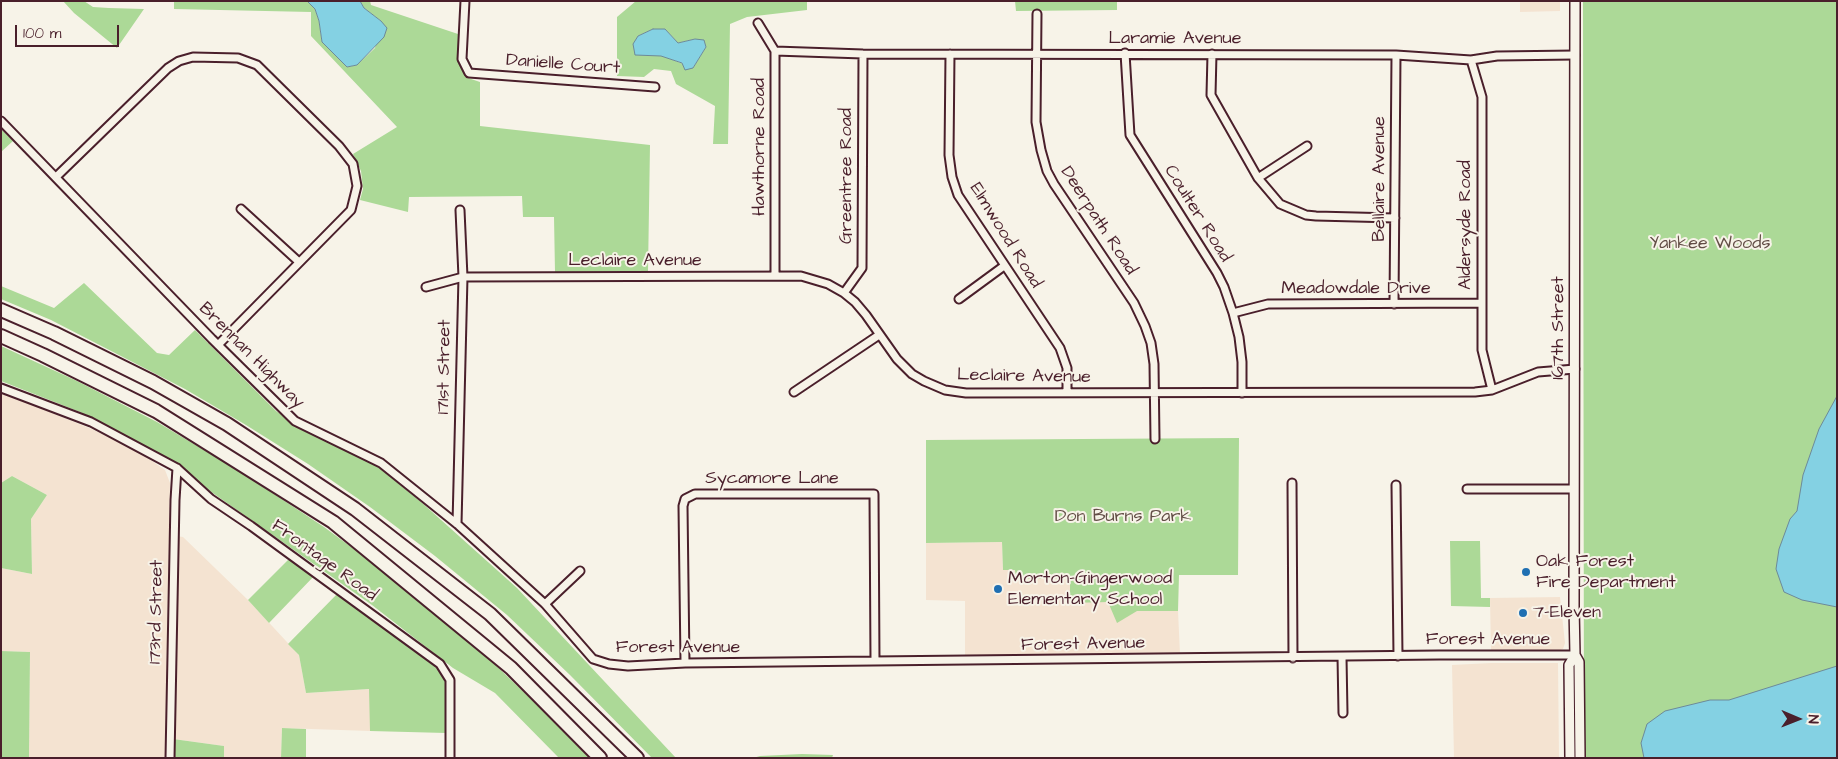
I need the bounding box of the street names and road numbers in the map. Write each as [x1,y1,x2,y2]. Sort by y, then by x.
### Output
street label: Laramie Avenue [1109,28,1241,50]
street label: Danielle Court [505,50,621,80]
street label: Hawthorne Road [749,78,771,216]
street label: Greentree Road [836,108,858,244]
street label: Bellaire Avenue [1369,116,1391,242]
street label: Aldersyde Road [1455,160,1477,290]
street label: Coulter Road [1159,161,1235,267]
street label: Deerpath Road [1055,163,1141,279]
street label: Elmwood Road [964,179,1046,293]
street label: Leclaire Avenue [568,250,702,272]
street label: 167th Street [1548,276,1570,380]
street label: Meadowdale Drive [1281,278,1431,300]
street label: Brennan Highway [193,298,309,414]
street label: 171st Street [433,319,457,415]
street label: Leclaire Avenue [957,365,1091,389]
street label: Sycamore Lane [705,468,839,490]
street label: Frontage Road [267,515,381,607]
street label: 173rd Street [145,560,169,664]
street label: Forest Avenue [1426,629,1550,651]
street label: Forest Avenue [1021,633,1145,657]
street label: Forest Avenue [616,637,740,659]

